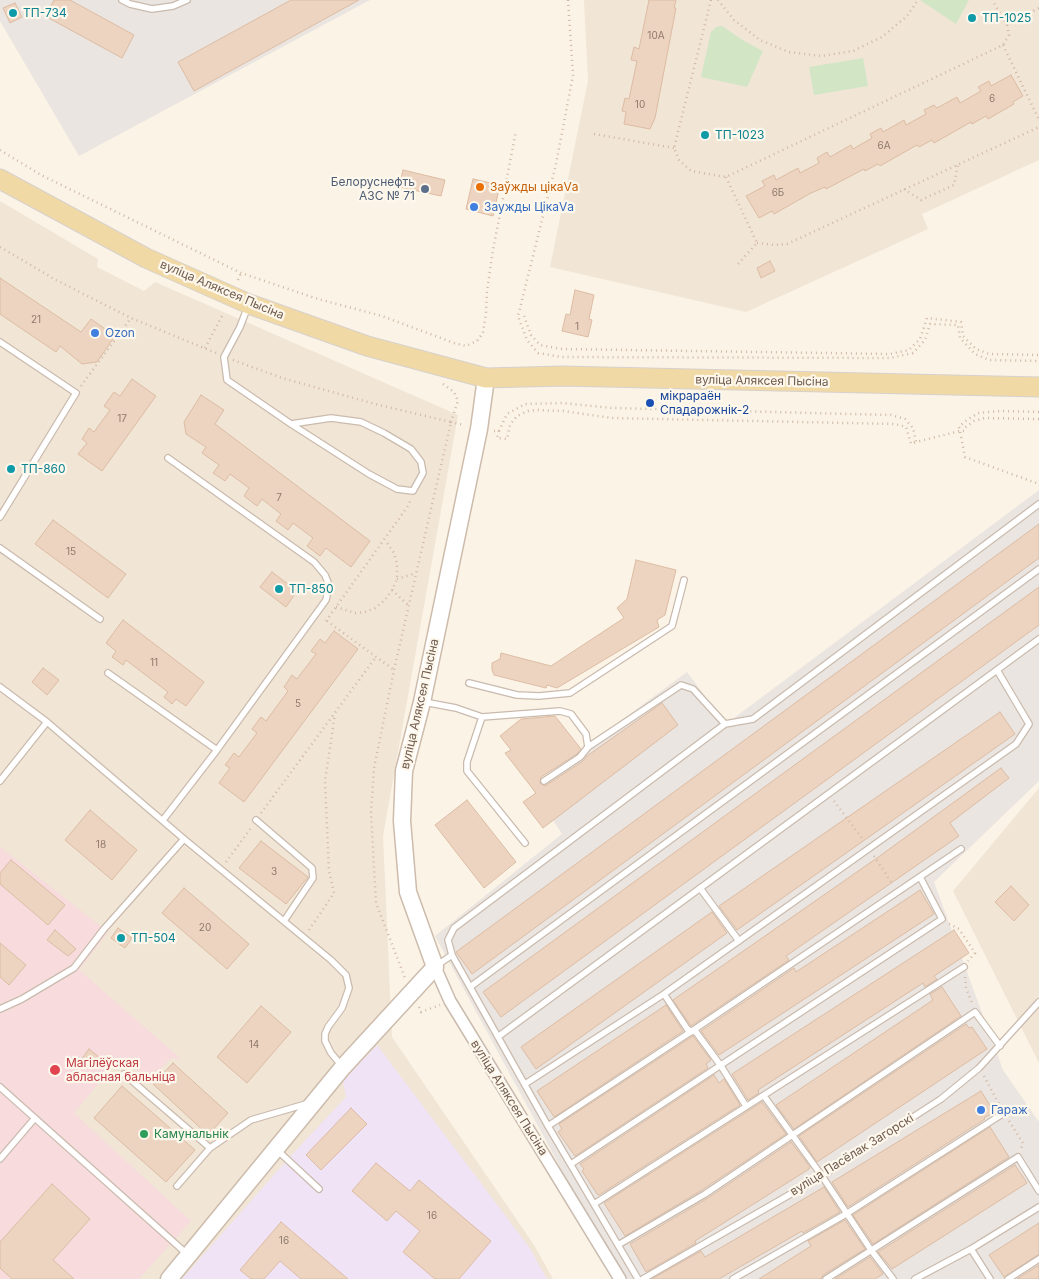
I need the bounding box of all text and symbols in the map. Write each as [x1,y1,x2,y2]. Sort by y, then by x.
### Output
place label: ТП-734 [23,6,67,20]
marker: ТП-734 [7,7,19,19]
place label: ТП-1025 [982,11,1031,25]
marker: ТП-1025 [966,12,978,24]
house number: 10А [647,30,665,42]
house number: 6 [989,93,995,105]
house number: 10 [635,99,645,111]
place label: ТП-1023 [715,128,764,142]
marker: ТП-1023 [699,129,711,141]
house number: 6А [877,140,891,152]
place label: Белоруснефть АЗС № 71 [331,175,415,203]
place label: Заўжды цікаVа [490,180,579,194]
marker: Заўжды цікаVа [474,181,486,193]
marker: Белоруснефть АЗС № 71 [419,183,431,195]
house number: 6Б [772,187,784,199]
place label: Заужды ЦікаVа [484,200,574,214]
marker: Заужды ЦікаVа [468,201,480,213]
street label: вуліца Аляксея Пысіна [158,257,286,323]
house number: 21 [31,314,41,326]
house number: 1 [575,321,579,333]
place label: Ozon [105,326,135,340]
marker: Ozon [89,327,101,339]
street label: вуліца Аляксея Пысіна [695,373,829,389]
place label: мікрараён Спадарожнік-2 [660,389,749,417]
marker: мікрараён Спадарожнік-2 [644,397,656,409]
house number: 17 [117,413,127,425]
place label: ТП-860 [21,462,66,476]
marker: ТП-860 [5,463,17,475]
house number: 7 [276,492,282,504]
house number: 15 [66,546,76,558]
place label: ТП-850 [289,582,333,596]
marker: ТП-850 [273,583,285,595]
street label: вуліца Аляксея Пысіна [398,637,442,771]
house number: 11 [150,657,158,669]
house number: 5 [295,698,301,710]
house number: 18 [96,839,106,851]
house number: 3 [271,866,277,878]
house number: 20 [199,922,211,934]
place label: ТП-504 [131,931,176,945]
marker: ТП-504 [115,932,127,944]
street label: вуліца Аляксея Пысіна [468,1038,550,1158]
house number: 14 [249,1039,259,1051]
place label: Магілёўская абласная бальніца [66,1056,176,1084]
marker: Магілёўская абласная бальніца [48,1063,62,1077]
place label: Гараж [991,1103,1028,1117]
marker: Гараж [975,1104,987,1116]
street label: вуліца Пасёлак Загорскі [788,1111,916,1199]
place label: Камунальнік [154,1127,229,1141]
marker: Камунальнік [138,1128,150,1140]
house number: 16 [427,1210,437,1222]
house number: 16 [279,1235,289,1247]

